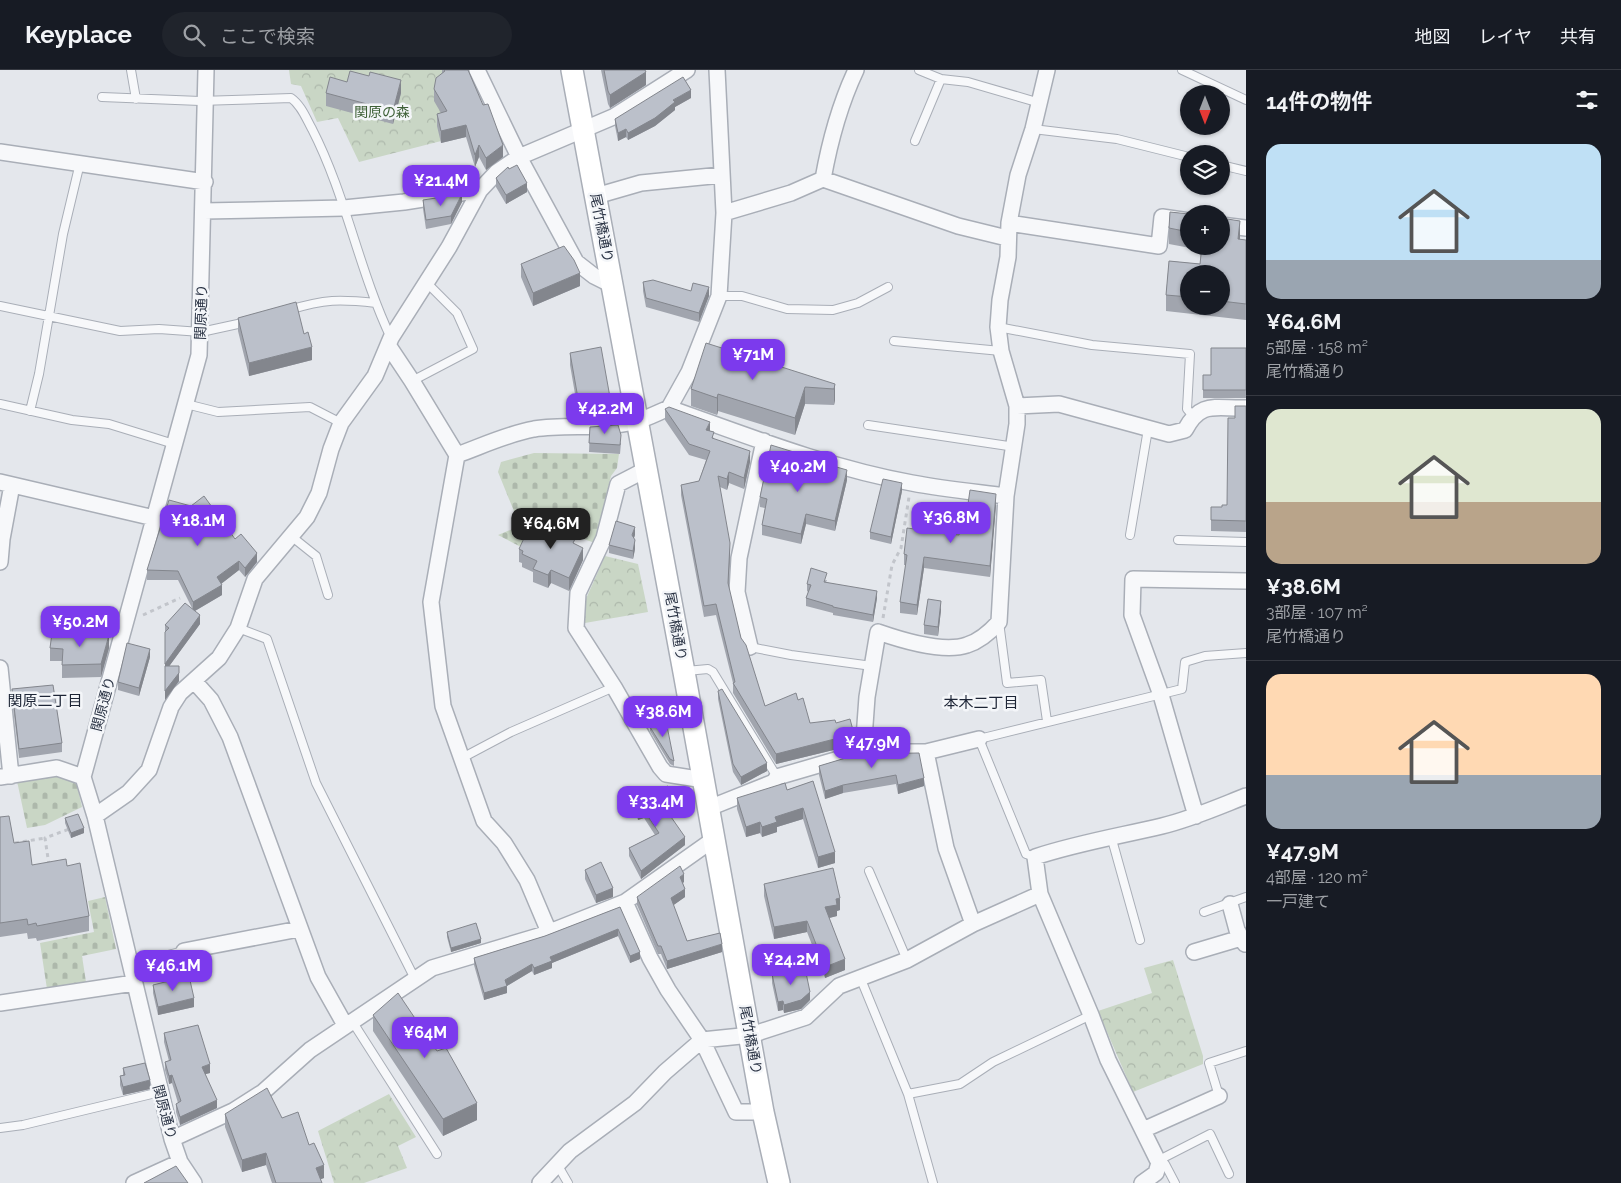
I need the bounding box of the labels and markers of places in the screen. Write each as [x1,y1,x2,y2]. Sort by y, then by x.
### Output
pin: ¥21.4M [400,164,482,207]
pin: ¥71M [723,338,783,381]
pin: ¥42.2M [564,392,646,435]
pin: ¥40.2M [757,450,839,493]
pin: ¥36.8M [910,502,992,544]
pin: ¥18.1M [157,504,239,547]
pin: ¥64.6M [510,508,592,550]
pin: ¥50.2M [39,606,121,648]
pin: ¥38.6M [622,696,704,738]
pin: ¥47.9M [831,726,913,769]
pin: ¥33.4M [615,786,697,828]
pin: ¥24.2M [750,944,832,986]
pin: ¥46.1M [132,950,214,992]
pin: ¥64M [395,1016,455,1059]

